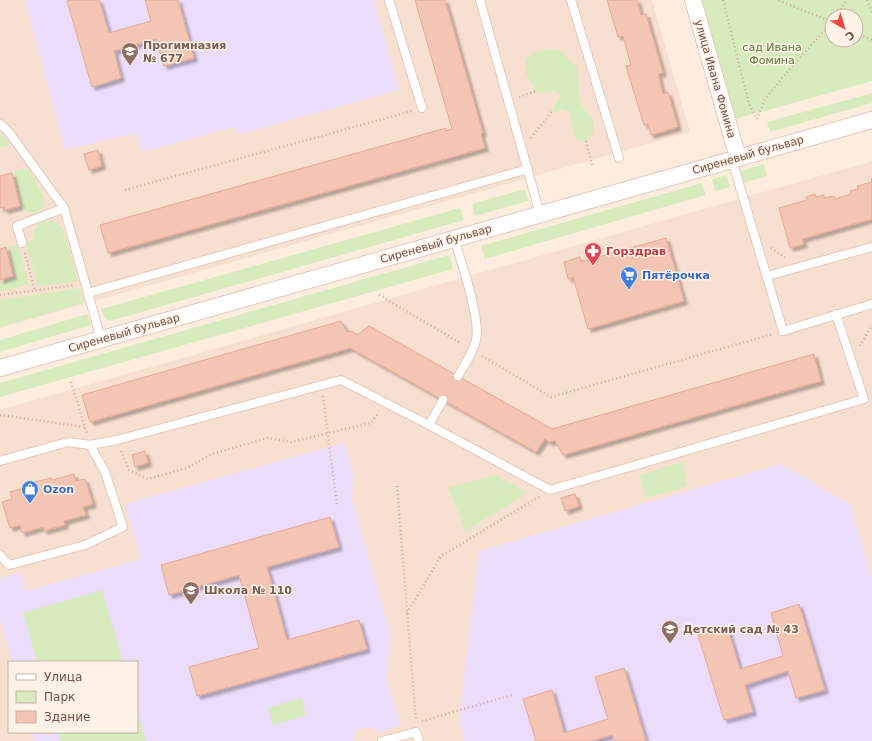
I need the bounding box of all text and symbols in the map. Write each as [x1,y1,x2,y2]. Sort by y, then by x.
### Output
north arrow [824,8,864,48]
street label: улица Ивана Фомина [692,18,738,140]
text: С [843,28,857,43]
place label: Прогимназия № 677 [143,39,226,65]
school or university icon: Прогимназия № 677 [120,41,140,66]
park label: сад Ивана Фомина [742,41,802,67]
street label: Сиреневый бульвар [691,133,805,177]
street label: Сиреневый бульвар [379,222,493,266]
pharmacy icon: Горздрав [583,241,603,266]
place label: Горздрав [606,245,666,258]
supermarket icon: Пятёрочка [619,265,639,290]
place label: Пятёрочка [642,269,710,282]
street label: Сиреневый бульвар [67,311,181,355]
shop icon: Ozon [20,479,40,504]
place label: Ozon [43,483,74,496]
school or university icon: Школа № 110 [181,580,201,605]
place label: Школа № 110 [204,584,292,597]
school or university icon: Детский сад № 43 [660,619,680,644]
place label: Детский сад № 43 [683,623,799,636]
legend [8,661,138,733]
text: Улица [44,670,82,684]
text: Парк [44,690,75,704]
text: Здание [44,710,90,724]

